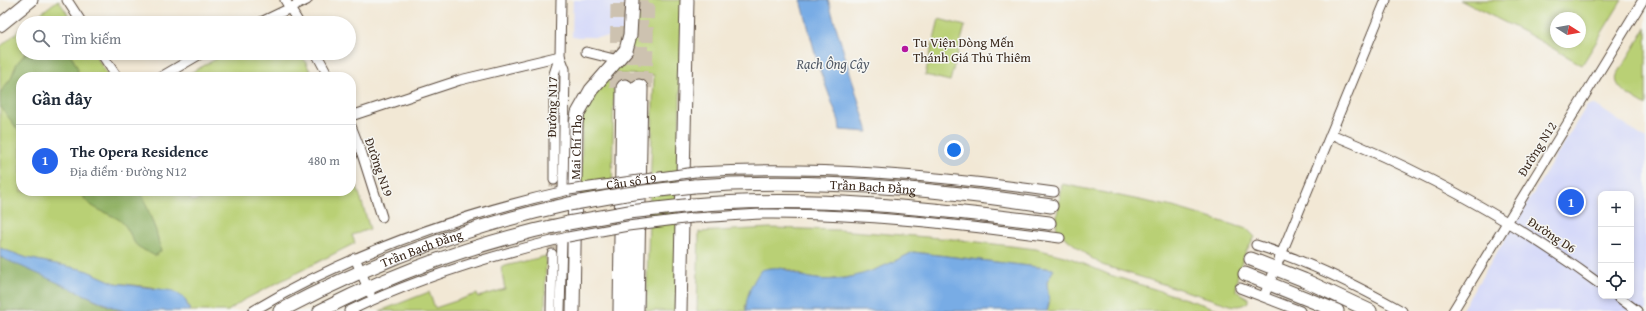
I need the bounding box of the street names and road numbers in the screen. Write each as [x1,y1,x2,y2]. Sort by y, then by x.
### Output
street label: Đường N17 [542,76,562,138]
street label: Mai Chí Thọ [566,112,587,180]
street label: Đường N12 [1513,118,1561,180]
street label: Đường N19 [360,135,398,199]
street label: Cầu số 19 [605,168,658,194]
street label: Trần Bạch Đằng [830,175,917,199]
street label: Đường D6 [1524,212,1580,258]
street label: Trần Bạch Đằng [378,224,465,272]

